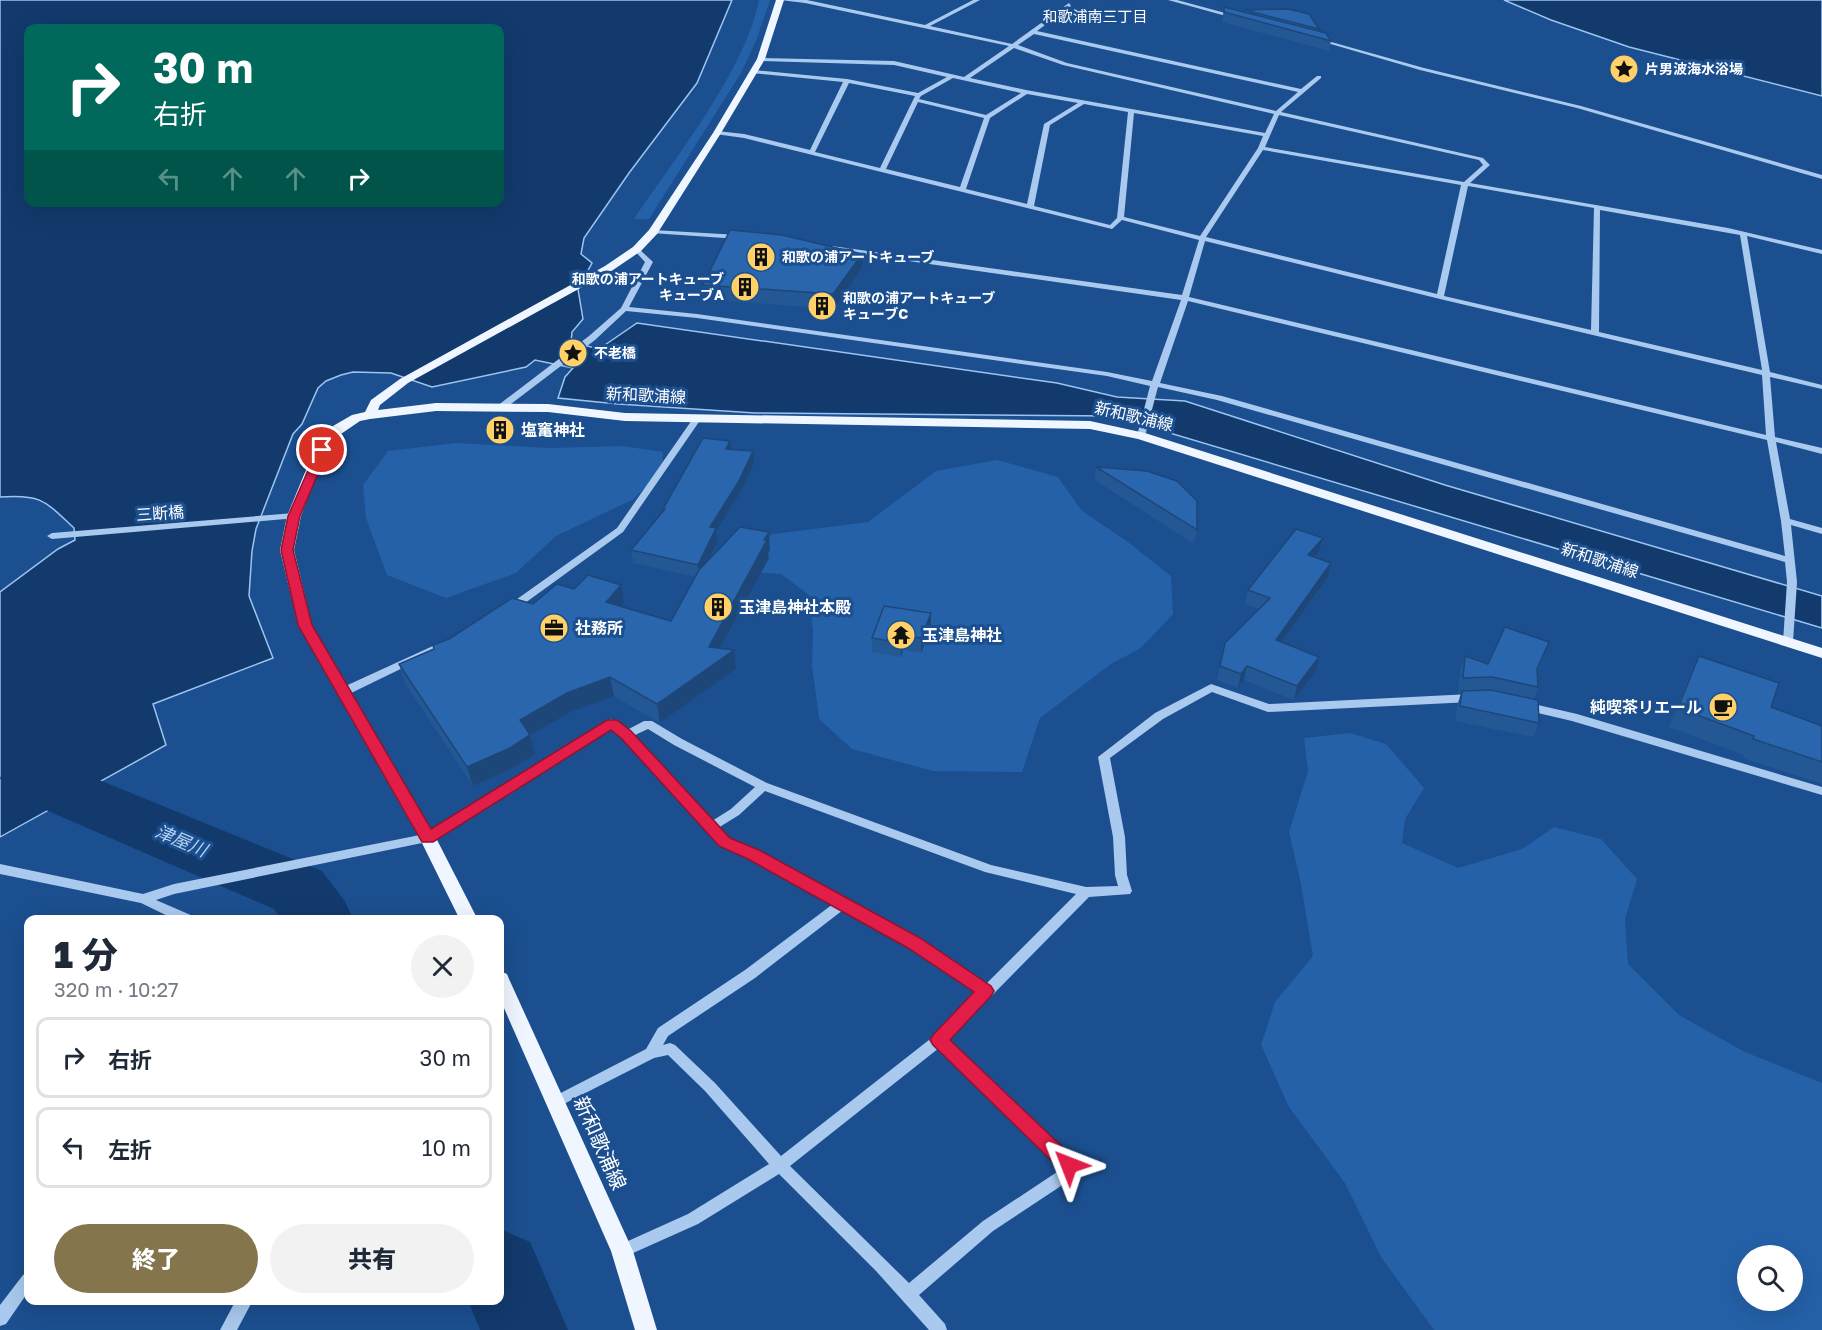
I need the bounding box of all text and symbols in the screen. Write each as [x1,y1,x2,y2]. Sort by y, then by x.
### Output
district label: 和歌浦南三丁目 [1042,7,1148,25]
text: 30 m [153,42,253,92]
icon: right [54,48,132,126]
place icon: 片男波海水浴場 [1608,53,1640,85]
place label: 片男波海水浴場 [1645,60,1743,77]
text: 右折 [153,98,207,130]
icon: left [153,162,186,195]
icon: ahead [216,162,249,195]
icon: ahead [279,162,312,195]
icon: right [342,162,375,195]
building icon: 和歌の浦アートキューブ [745,241,777,273]
place label: 和歌の浦アートキューブ [782,248,934,265]
place label: 和歌の浦アートキューブ キューブA [572,270,724,303]
building icon: 和歌の浦アートキューブ キューブA [729,271,761,303]
place label: 和歌の浦アートキューブ キューブC [843,289,995,322]
building icon: 和歌の浦アートキューブ キューブC [806,290,838,322]
place icon: 不老橋 [557,337,589,369]
place label: 不老橋 [594,344,636,361]
street label: 新和歌浦線 [606,383,686,407]
street label: 新和歌浦線 [1093,397,1175,435]
building icon: 塩竃神社 [484,414,516,446]
place label: 塩竃神社 [521,420,585,440]
pin [296,424,347,475]
icon: arrive [305,433,338,466]
street label: 三断橋 [135,501,185,525]
street label: 新和歌浦線 [1559,538,1641,582]
building icon: 玉津島神社本殿 [702,591,734,623]
place label: 玉津島神社本殿 [739,597,851,617]
office icon: 社務所 [538,612,570,644]
place label: 社務所 [575,618,623,638]
temple icon: 玉津島神社 [885,619,917,651]
place label: 玉津島神社 [922,625,1002,645]
cafe icon: 純喫茶リエール [1707,691,1739,723]
place label: 純喫茶リエール [1590,697,1702,717]
water label: 津屋川 [152,819,212,862]
text: 1 分 [54,933,118,976]
button: close [411,935,474,998]
text: 320 m · 10:27 [54,977,179,1001]
icon: right [57,1041,90,1074]
text: 30 m [420,1044,471,1071]
text: 右折 [108,1046,152,1073]
street label: 新和歌浦線 [570,1092,632,1193]
icon: left [57,1131,90,1164]
position arrow [1037,1133,1101,1197]
text: 10 m [422,1134,471,1161]
text: 左折 [108,1136,152,1163]
button: 終了 [54,1224,258,1293]
button: 共有 [270,1224,474,1293]
map controls [1737,1245,1803,1311]
button: search [1737,1245,1803,1311]

